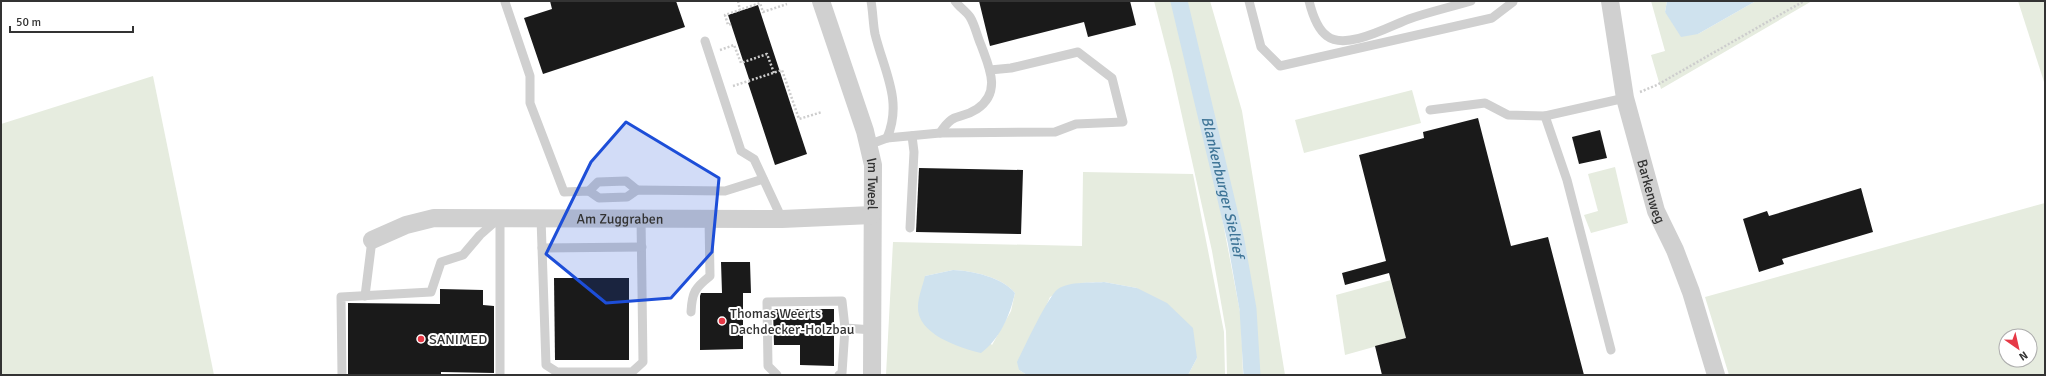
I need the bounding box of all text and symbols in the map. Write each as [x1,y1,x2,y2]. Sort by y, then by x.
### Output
scale bar [10,8,133,34]
text: 50 m [16,15,41,30]
water label: Blankenburger Sieltief [1198,115,1248,263]
street label: Im Tweel [863,156,882,210]
street label: Barkenweg [1634,157,1669,226]
street label: Am Zuggraben [576,210,664,227]
place label: Thomas Weerts Dachdecker-Holzbau [730,305,855,338]
marker: Thomas Weerts Dachdecker-Holzbau [717,316,727,326]
north arrow [1998,328,2038,368]
place label: SANIMED [429,331,487,348]
marker: SANIMED [416,334,426,344]
text: N [2017,348,2030,363]

